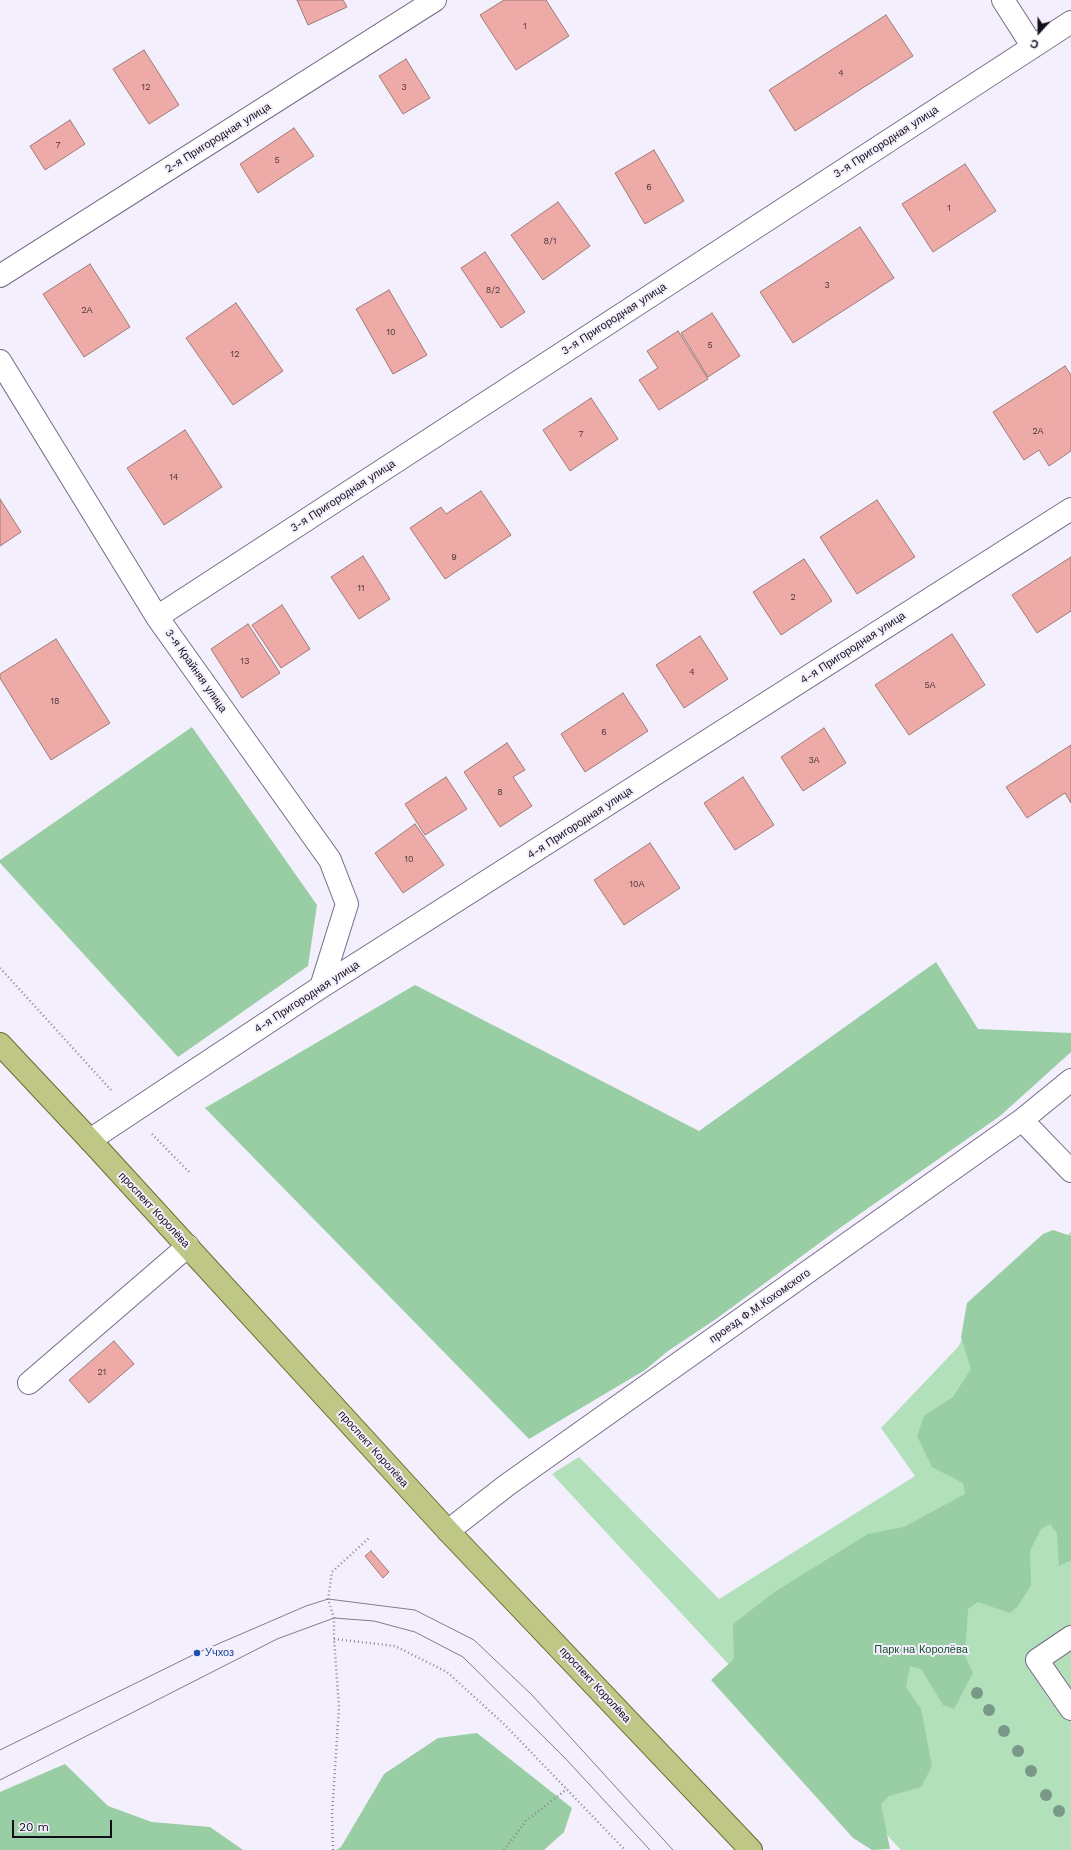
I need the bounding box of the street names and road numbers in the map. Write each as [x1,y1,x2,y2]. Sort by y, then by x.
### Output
street label: 2-я Пригородная улица [163,100,273,176]
street label: 3-я Пригородная улица [831,103,941,181]
street label: 3-я Пригородная улица [559,280,669,358]
street label: 3-я Пригородная улица [288,457,398,535]
street label: 4-я Пригородная улица [798,609,908,687]
street label: 3-я Крайняя улица [162,627,230,715]
street label: 4-я Пригородная улица [525,784,635,862]
street label: 4-я Пригородная улица [252,958,362,1036]
street label: проспект Королёва [116,1170,192,1250]
street label: проезд Ф.М.Кохомского [707,1266,813,1346]
street label: проспект Королёва [335,1408,411,1490]
street label: проспект Королёва [557,1645,633,1725]

